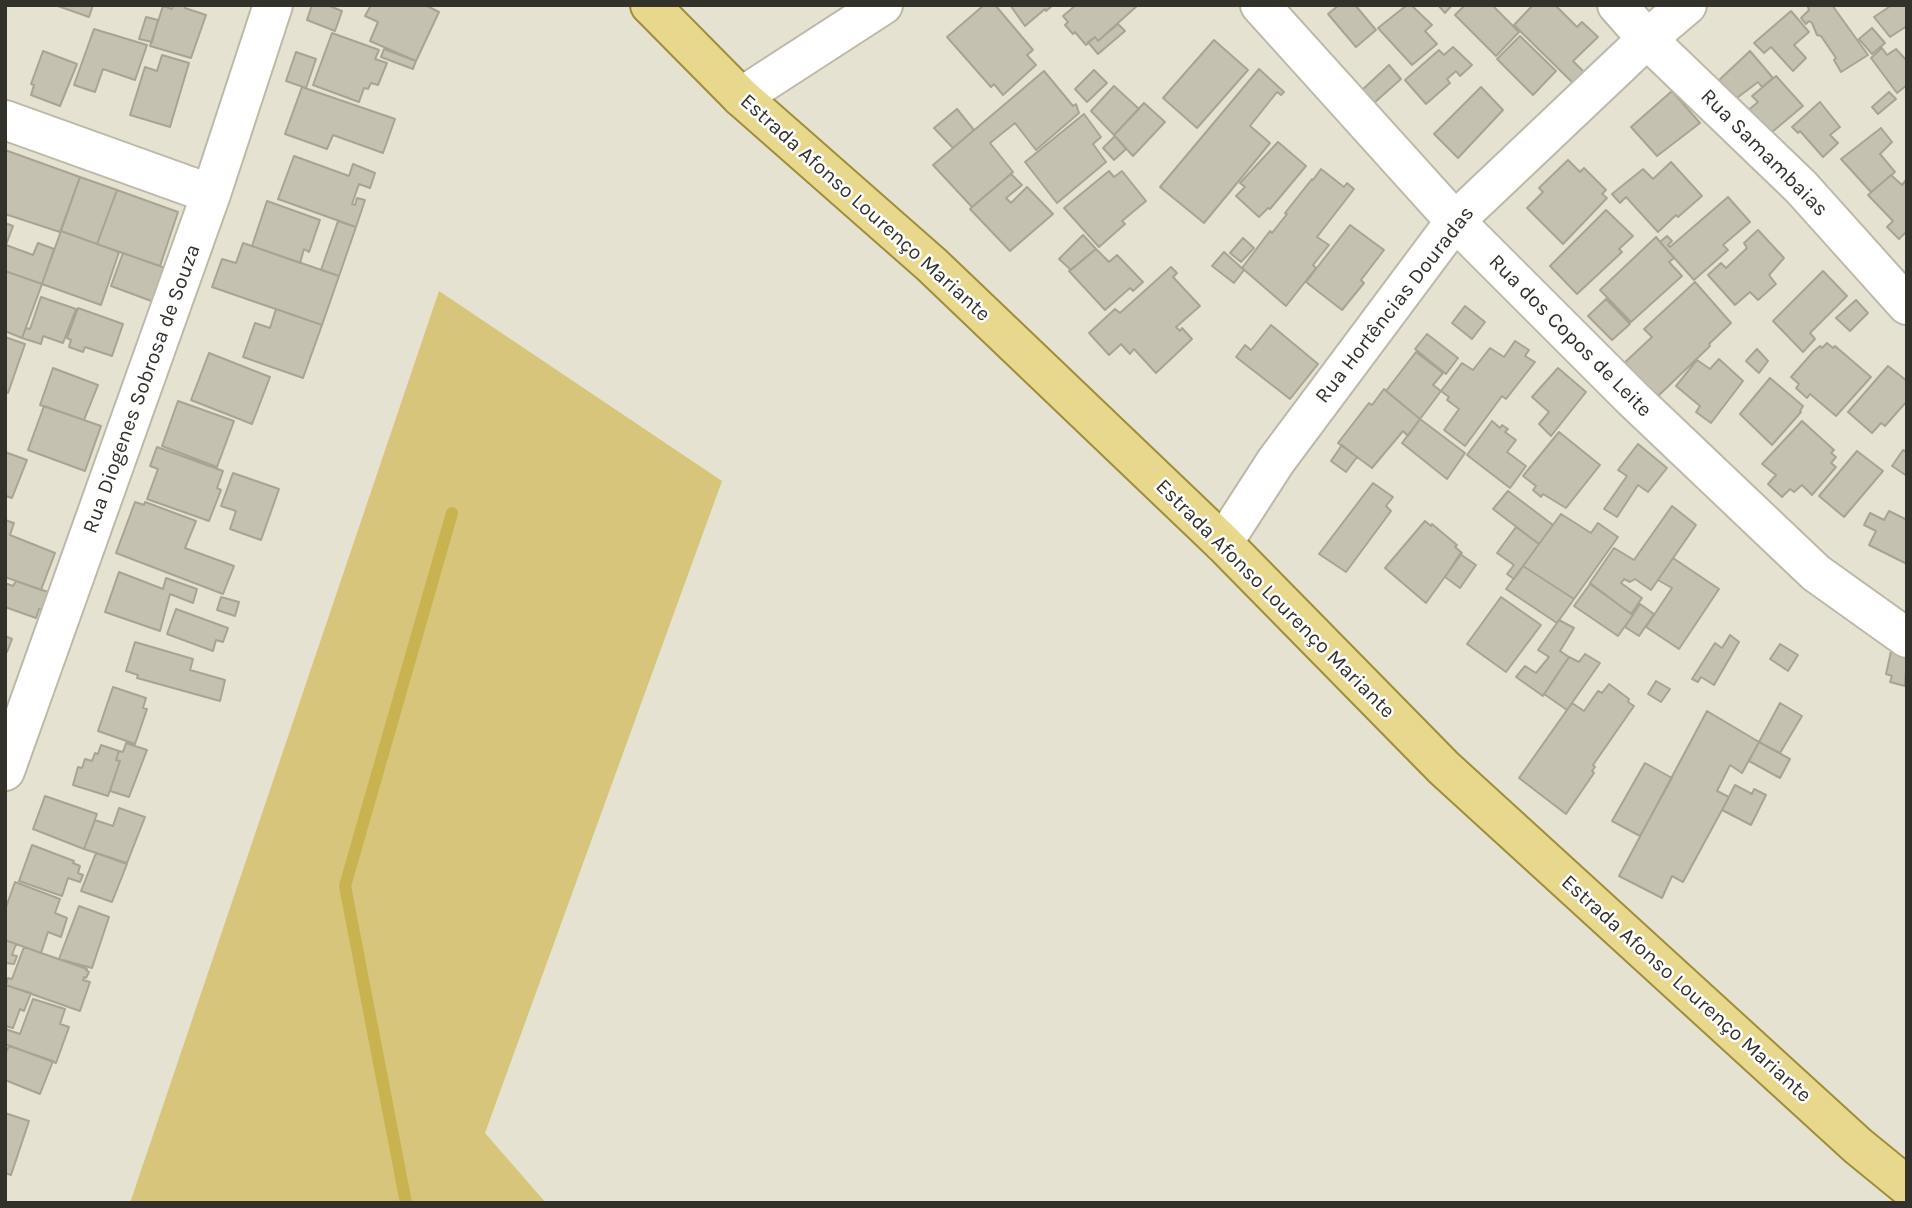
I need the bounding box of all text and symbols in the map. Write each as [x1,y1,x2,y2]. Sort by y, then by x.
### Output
street label: Rua Samambaias [1695,84,1833,222]
street label: Estrada Afonso Lourenço Mariante [735,89,995,327]
street label: Rua Hortências Douradas [1310,201,1480,409]
street label: Rua Diogenes Sobrosa de Souza [78,241,206,537]
street label: Rua dos Copos de Leite [1483,249,1657,423]
street label: Estrada Afonso Lourenço Mariante [1150,474,1400,724]
street label: Estrada Afonso Lourenço Mariante [1556,870,1816,1108]

